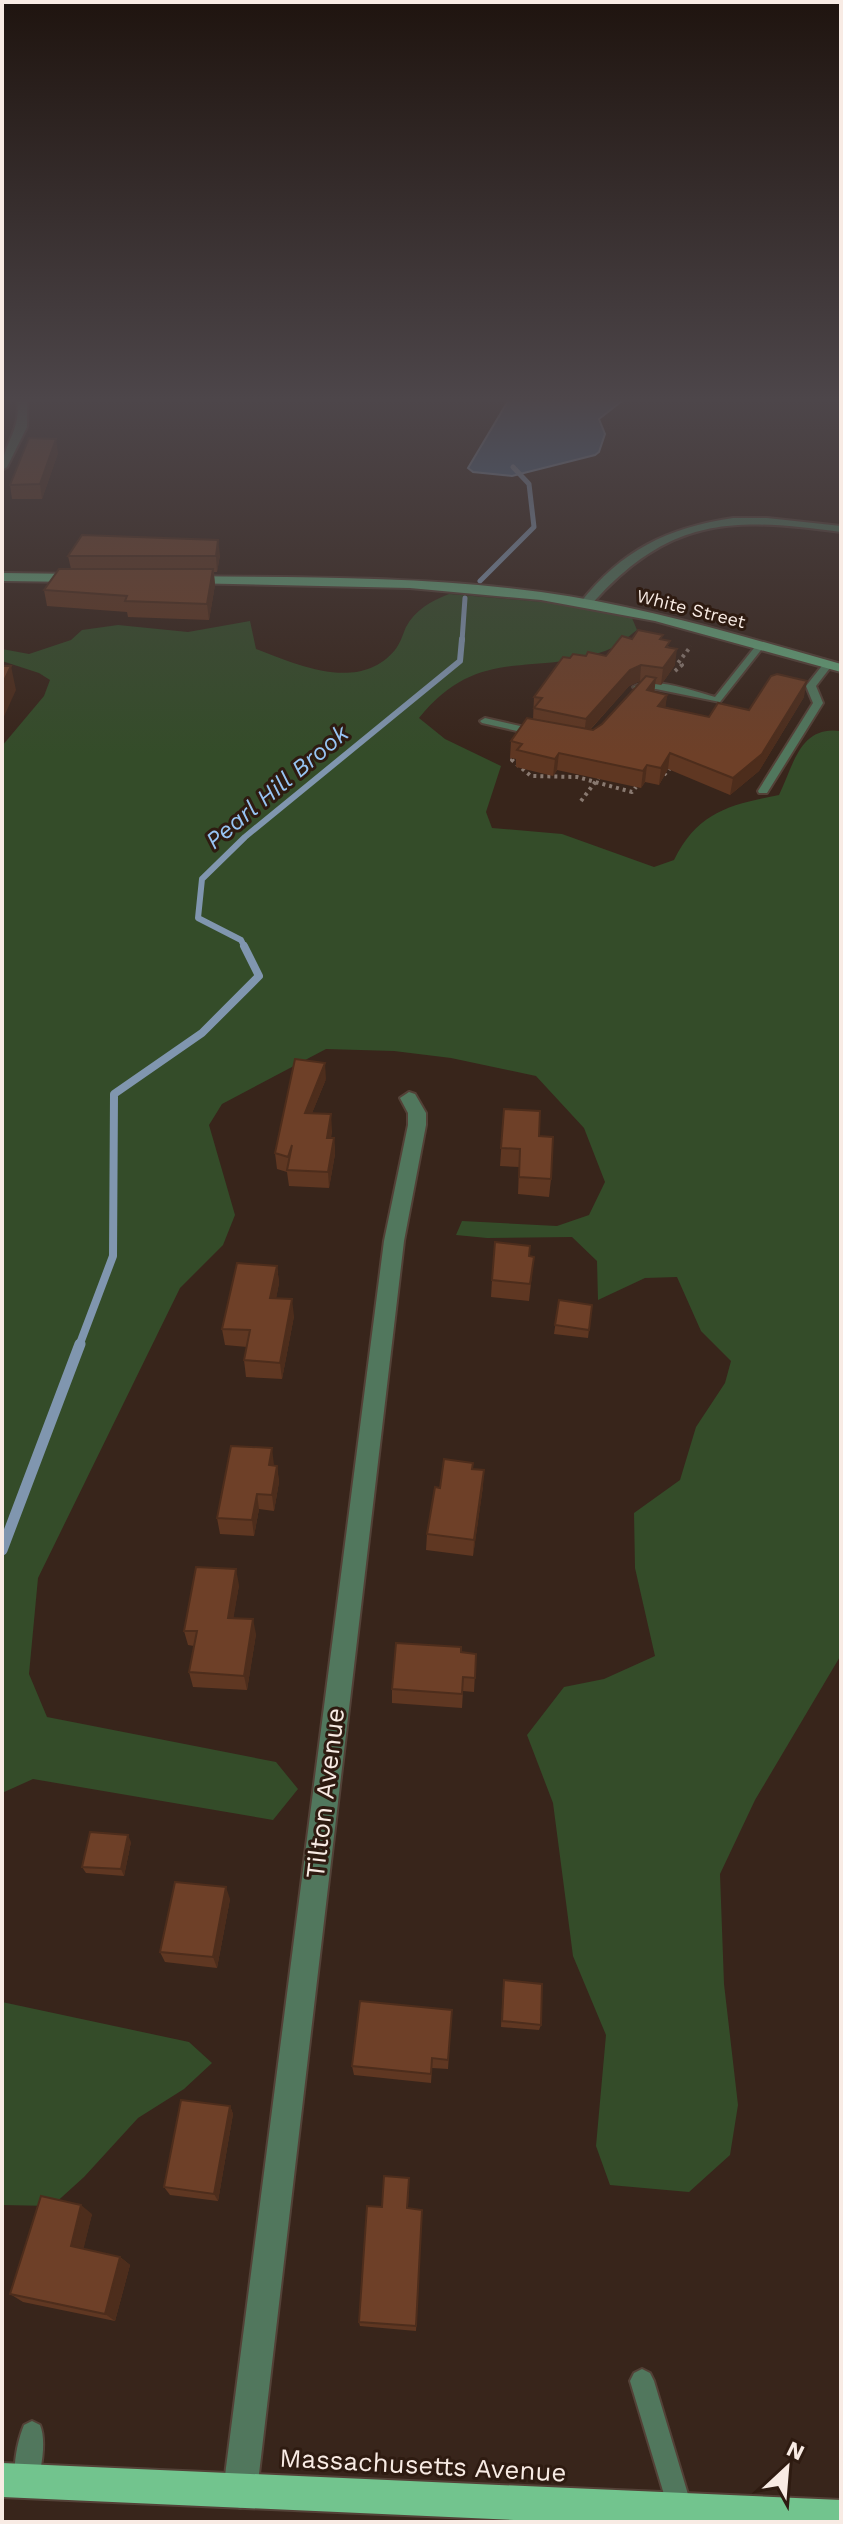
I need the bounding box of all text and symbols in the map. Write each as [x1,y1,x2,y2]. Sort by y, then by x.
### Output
street label: White Street [634,585,748,632]
water label: Pearl Hill Brook [200,719,355,855]
street label: Tilton Avenue [300,1706,350,1880]
north arrow [747,2428,827,2508]
text: N [783,2436,808,2465]
street label: Massachusetts Avenue [279,2442,567,2488]

